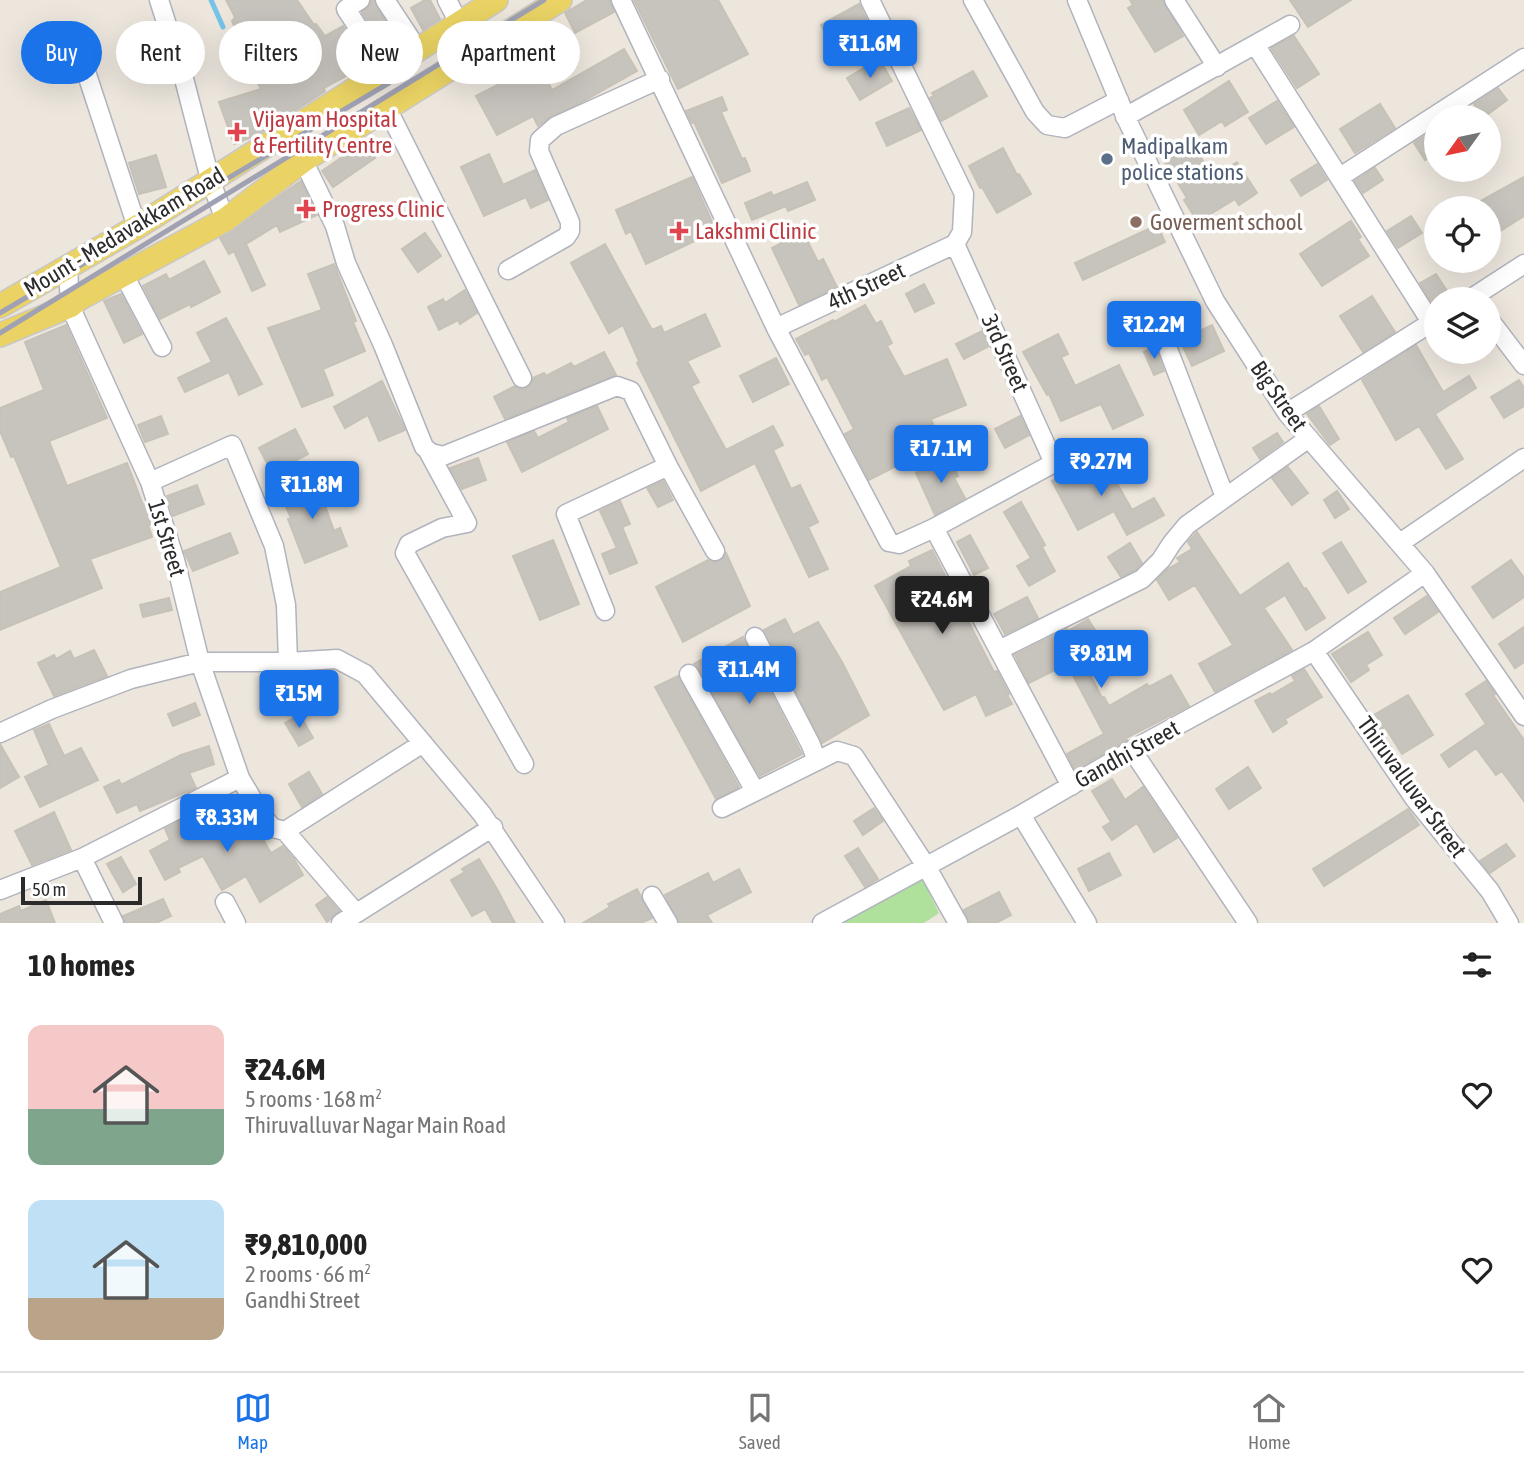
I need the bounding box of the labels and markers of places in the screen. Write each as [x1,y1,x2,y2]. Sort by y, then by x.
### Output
pin: ₹11.6M [813,20,927,80]
place label: Vijayam Hospital & Fertility Centre [253,106,397,158]
marker: Vijayam Hospital & Fertility Centre [227,122,247,142]
place label: Madipalkam police stations [1121,133,1244,185]
marker: Madipalkam police stations [1099,151,1115,167]
place label: Progress Clinic [322,196,445,222]
marker: Progress Clinic [296,199,316,219]
place label: Goverment school [1150,209,1303,235]
marker: Goverment school [1128,214,1144,230]
place label: Lakshmi Clinic [695,218,816,244]
marker: Lakshmi Clinic [669,221,689,241]
pin: ₹12.2M [1097,302,1211,361]
pin: ₹17.1M [884,426,998,485]
pin: ₹9.27M [1044,438,1158,498]
pin: ₹11.8M [255,462,369,521]
pin: ₹24.6M [885,576,999,636]
pin: ₹9.81M [1044,630,1158,690]
pin: ₹11.4M [692,646,806,706]
pin: ₹15M [258,670,340,730]
pin: ₹8.33M [170,794,284,854]

